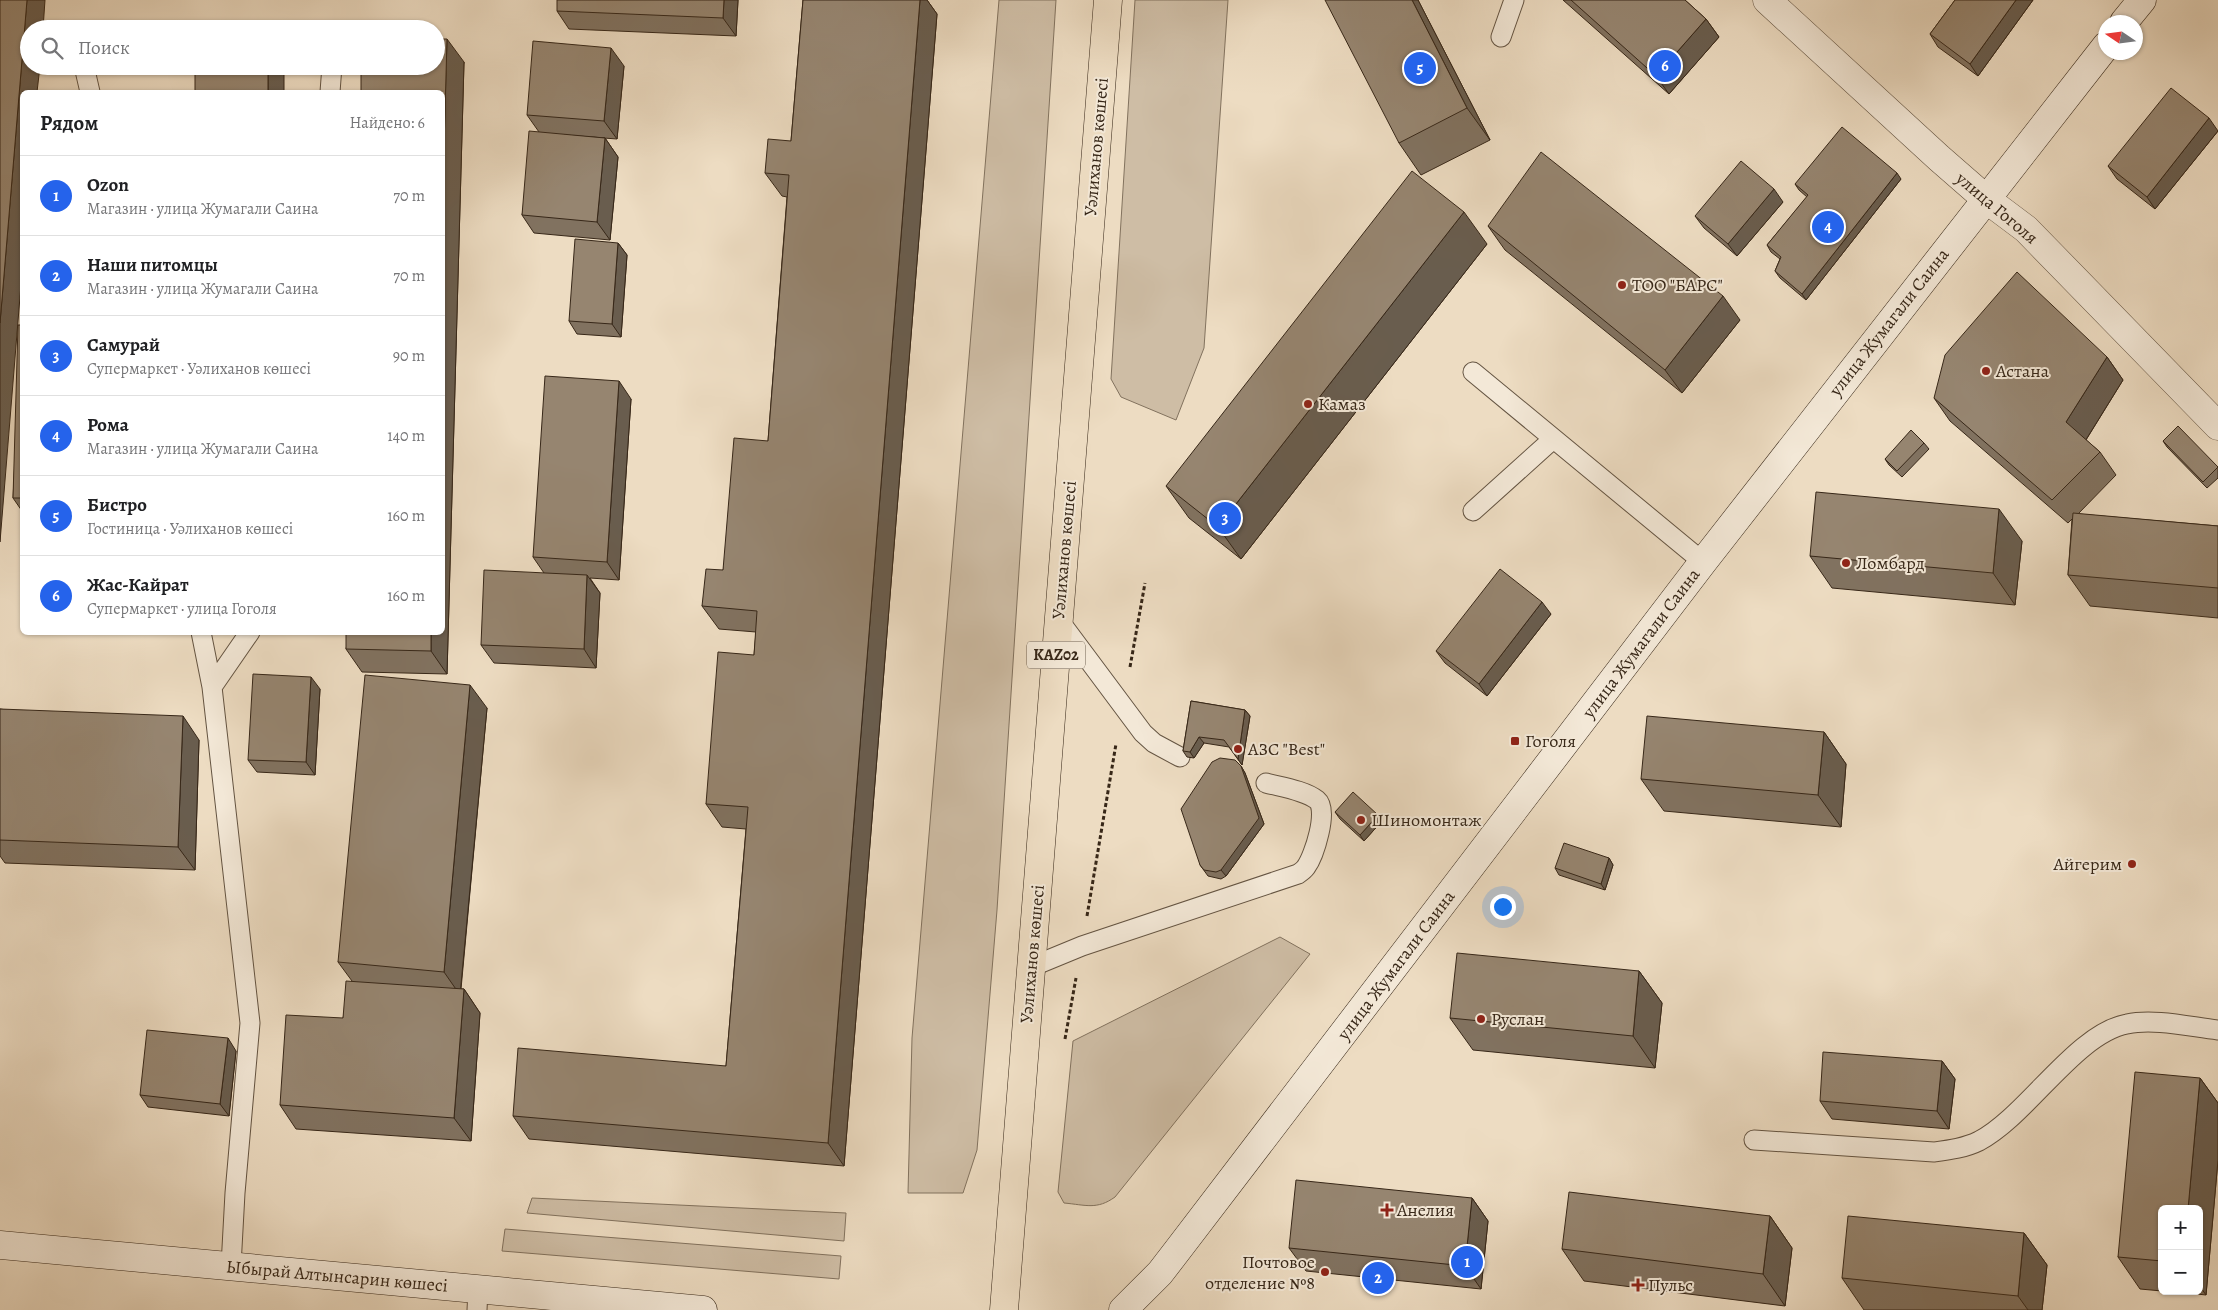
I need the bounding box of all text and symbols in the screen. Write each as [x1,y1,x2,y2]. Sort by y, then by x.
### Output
north arrow [2098,15,2143,60]
search box [20,20,445,75]
icon: search [38,34,66,62]
text: Поиск [78,35,130,61]
pin: 6 [1649,47,1681,85]
pin: 5 [1404,49,1436,87]
street label: Уәлиханов көшесі [1078,77,1114,217]
text: Рядом [40,109,98,137]
text: Найдено: 6 [350,112,425,134]
street label: улица Гоголя [1950,166,2043,249]
text: Ozon [87,172,129,198]
text: 1 [53,185,59,207]
text: 70 m [393,185,425,207]
text: Магазин · улица Жумагали Саина [87,198,318,220]
pin: 4 [1812,208,1844,246]
street label: улица Жумагали Саина [1823,242,1955,402]
text: Наши питомцы [87,252,218,278]
text: 2 [52,265,60,287]
text: 70 m [393,265,425,287]
place label: ТОО "БАРС" [1632,273,1723,297]
text: Магазин · улица Жумагали Саина [87,278,318,300]
marker: ТОО "БАРС" [1616,279,1628,291]
text: Самурай [87,332,160,358]
text: 3 [53,345,59,367]
text: 90 m [393,345,425,367]
text: Супермаркет · Уәлиханов көшесі [87,358,311,380]
place label: Астана [1995,359,2050,383]
marker: Астана [1980,365,1992,377]
place label: Камаз [1318,392,1366,416]
marker: Камаз [1302,398,1314,410]
text: Рома [87,412,129,438]
text: 4 [52,425,60,447]
text: 140 m [387,425,425,447]
text: Магазин · улица Жумагали Саина [87,438,318,460]
street label: Уәлиханов көшесі [1046,480,1082,620]
text: Бистро [87,492,147,518]
pin: 3 [1209,499,1241,537]
text: 5 [53,505,59,527]
text: 160 m [387,505,425,527]
text: Гостиница · Уәлиханов көшесі [87,518,293,540]
place label: Ломбард [1856,551,1925,575]
marker: Ломбард [1840,557,1852,569]
street label: улица Жумагали Саина [1576,563,1706,724]
text: Жас-Кайрат [87,572,189,598]
text: 6 [52,585,60,607]
text: 160 m [387,585,425,607]
text: Супермаркет · улица Гоголя [87,598,277,620]
road number: KАZ02 [1027,642,1085,668]
place label: Гоголя [1525,729,1576,753]
marker: Гоголя [1509,735,1521,747]
place label: АЗС "Best" [1247,737,1325,761]
marker: АЗС "Best" [1232,743,1244,755]
place label: Шиномонтаж [1371,808,1482,832]
marker: Шиномонтаж [1355,814,1367,826]
place label: Айгерим [2053,852,2122,876]
marker: Айгерим [2126,858,2138,870]
street label: Уәлиханов көшесі [1014,884,1050,1024]
street label: улица Жумагали Саина [1331,885,1461,1046]
your location [1490,894,1516,920]
place label: Руслан [1491,1007,1544,1031]
marker: Руслан [1475,1013,1487,1025]
place label: Анелия [1396,1198,1454,1222]
marker: Анелия [1381,1204,1393,1216]
map controls [2158,1205,2203,1295]
button: + [2158,1205,2203,1250]
pin: 1 [1451,1243,1483,1281]
place label: Почтовое отделение №8 [1205,1250,1315,1295]
button: − [2158,1250,2203,1295]
street label: Ыбырай Алтынсарин көшесі [225,1254,449,1298]
pin: 2 [1362,1259,1394,1297]
marker: Почтовое отделение №8 [1319,1266,1331,1278]
place label: Пульс [1648,1273,1693,1297]
marker: Пульс [1632,1279,1644,1291]

